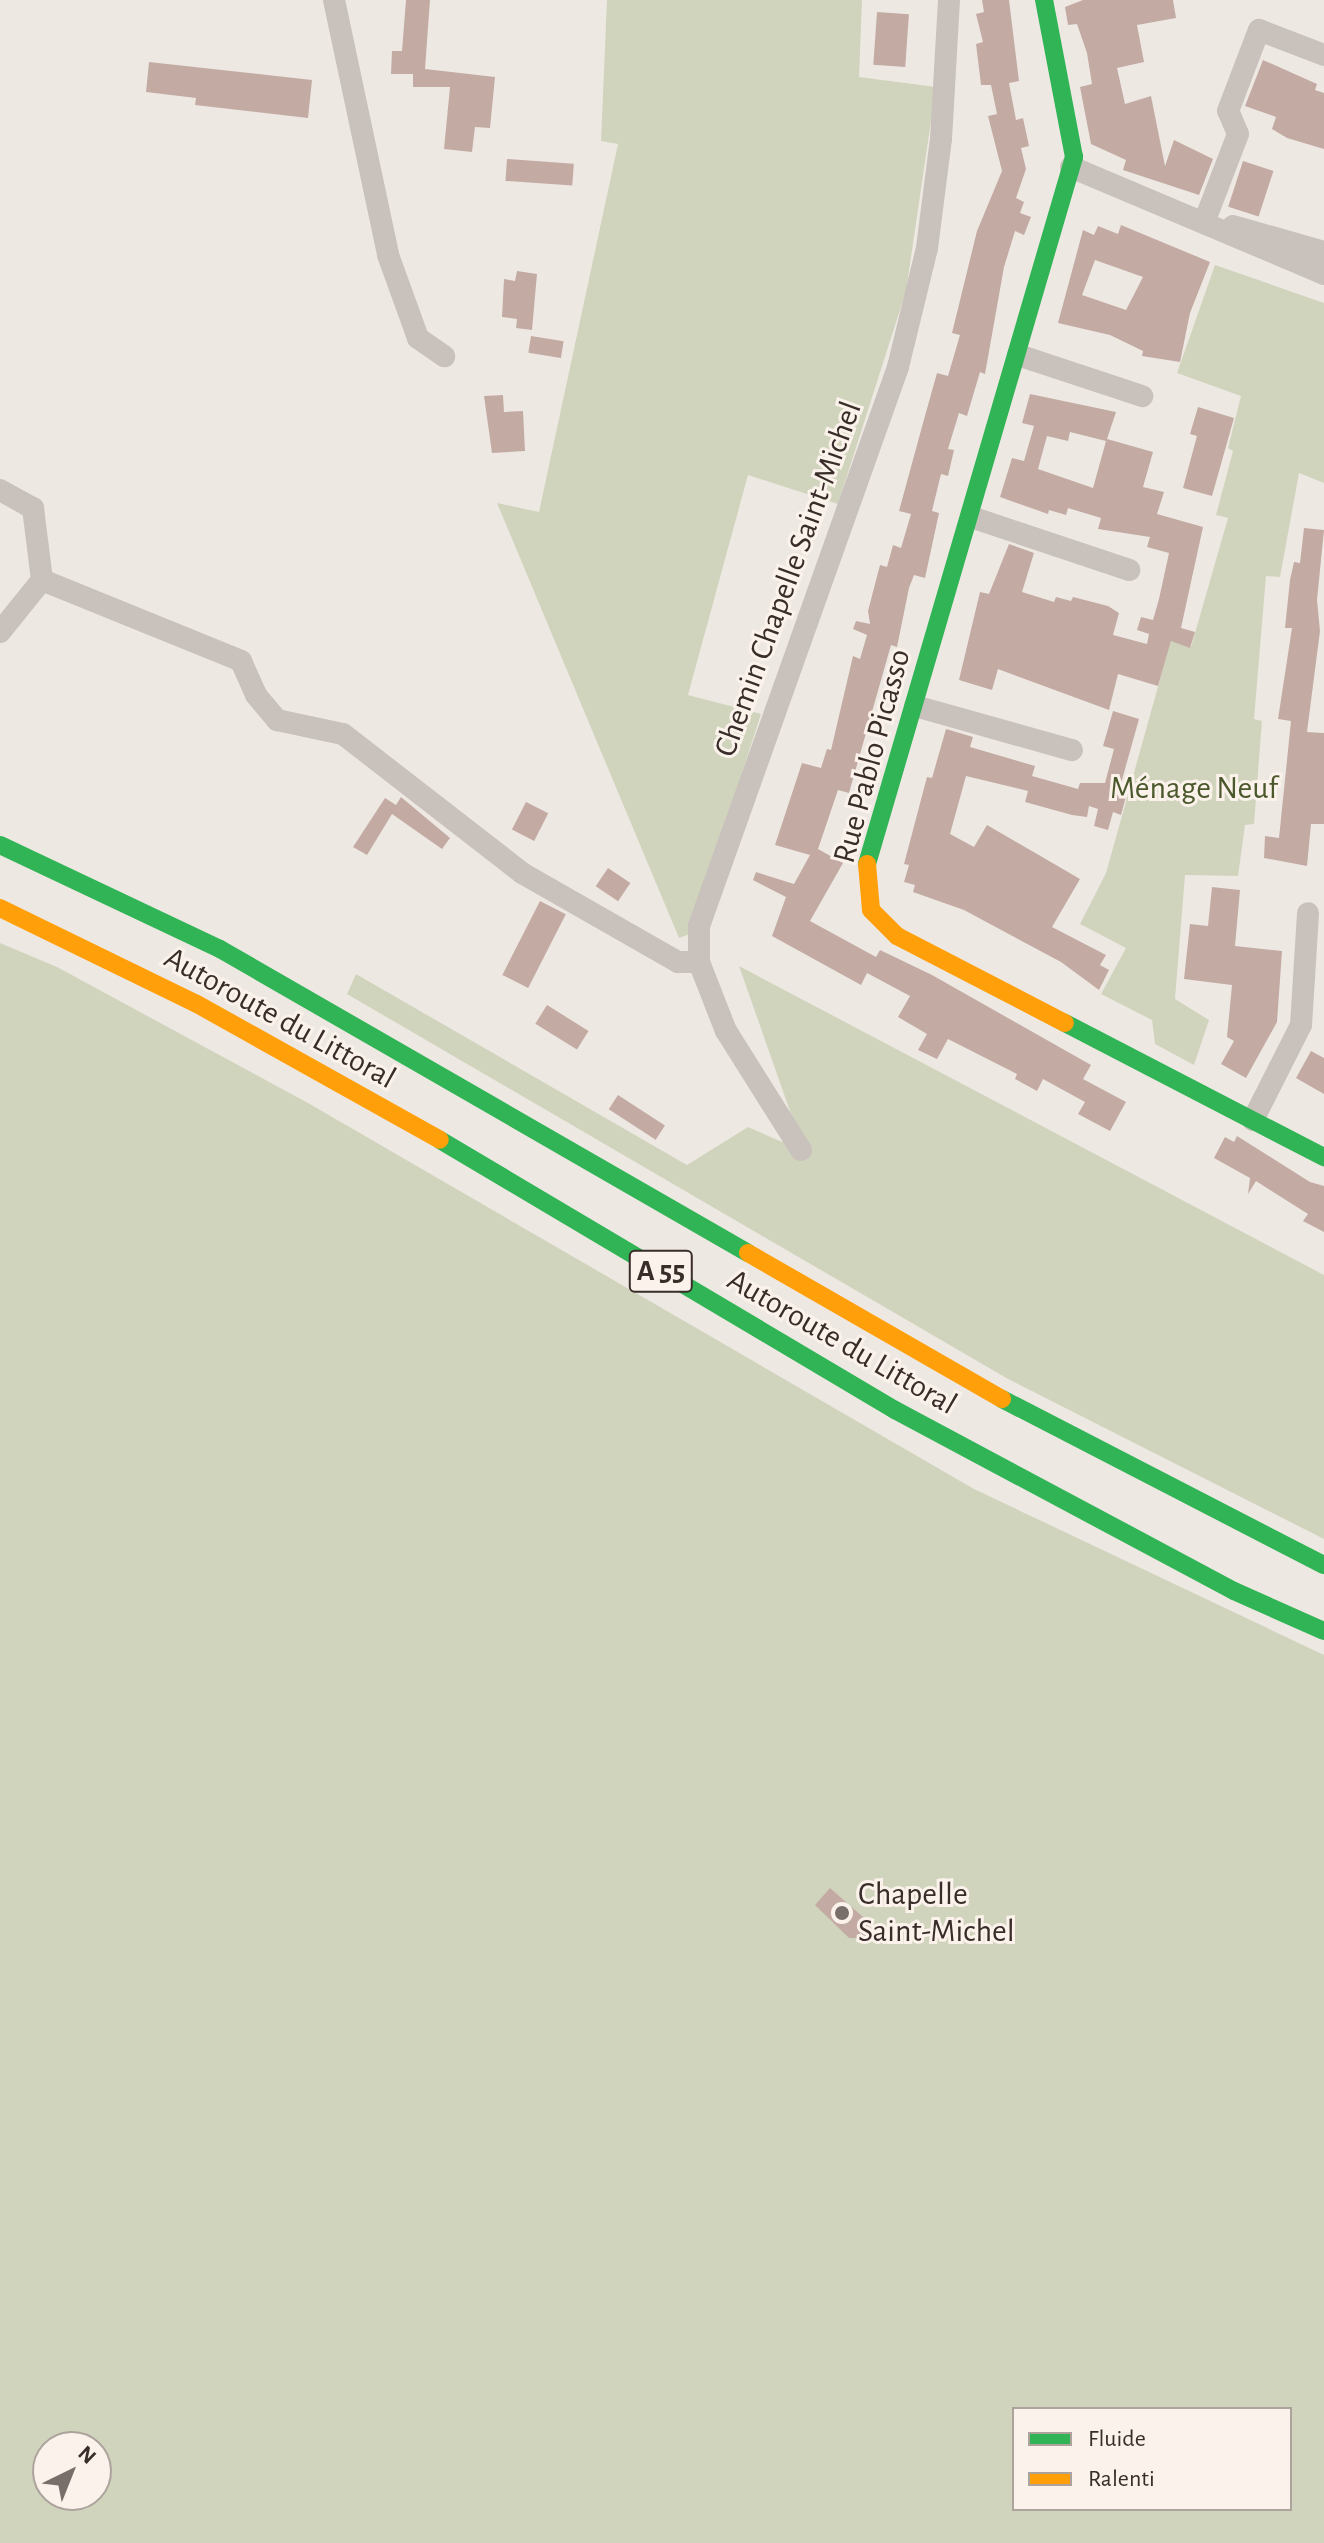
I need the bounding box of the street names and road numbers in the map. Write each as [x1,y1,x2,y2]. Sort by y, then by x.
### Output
street label: Chemin Chapelle Saint-Michel [706,396,870,762]
street label: Rue Pablo Picasso [825,645,919,867]
street label: Autoroute du Littoral [158,938,402,1098]
road number: A 55 [627,1245,695,1297]
street label: Autoroute du Littoral [720,1261,964,1423]

